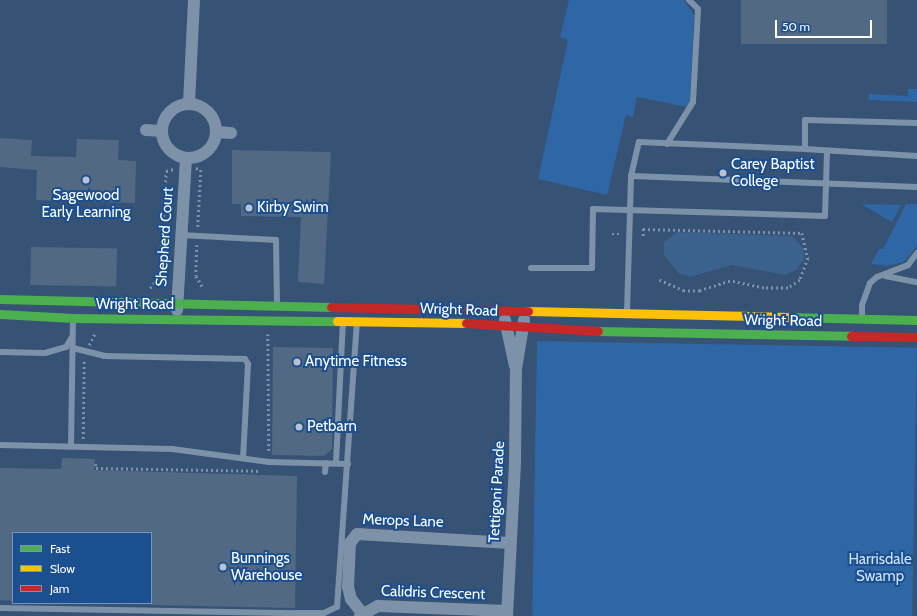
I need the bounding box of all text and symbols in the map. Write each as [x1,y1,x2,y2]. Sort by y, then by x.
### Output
scale bar [777,12,874,38]
text: 50 m [782,19,810,34]
place label: Carey Baptist College [731,155,814,190]
marker: Carey Baptist College [718,168,728,178]
marker: Sagewood Early Learning [81,175,91,185]
place label: Sagewood Early Learning [41,186,131,221]
street label: Shepherd Court [153,187,177,287]
place label: Kirby Swim [257,199,329,217]
marker: Kirby Swim [244,203,254,213]
street label: Wright Road [96,296,174,314]
street label: Wright Road [420,300,498,320]
street label: Wright Road [744,311,822,331]
place label: Anytime Fitness [305,353,407,371]
marker: Anytime Fitness [292,357,302,367]
place label: Petbarn [307,418,357,436]
marker: Petbarn [294,422,304,432]
street label: Tettigoni Parade [485,441,509,543]
street label: Merops Lane [362,511,444,531]
legend [12,532,152,604]
text: Fast [50,541,70,556]
place label: Bunnings Warehouse [231,549,302,584]
park label: Harrisdale Swamp [848,550,912,585]
text: Slow [50,561,75,576]
marker: Bunnings Warehouse [218,562,228,572]
text: Jam [50,581,69,596]
street label: Calidris Crescent [381,582,485,604]

